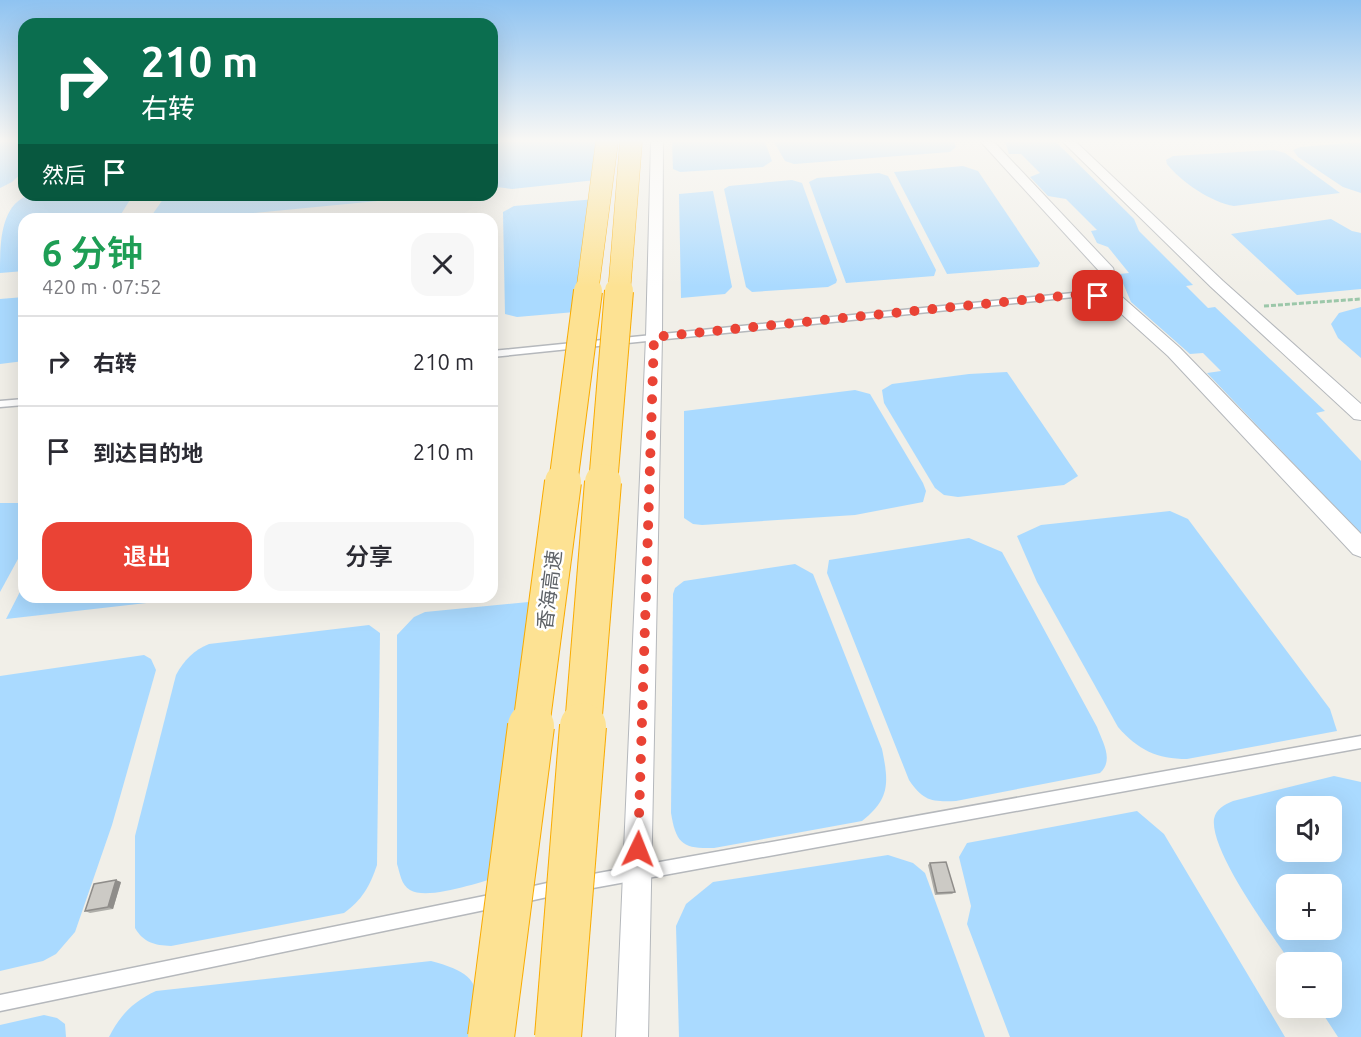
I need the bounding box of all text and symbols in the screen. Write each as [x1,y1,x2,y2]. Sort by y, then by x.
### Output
text: 210 m [141,38,258,85]
icon: right [42,42,120,120]
text: 右转 [141,93,195,123]
icon: arrive [98,156,131,189]
text: 然后 [42,162,86,187]
text: 6 分钟 [42,232,143,273]
button: close [411,233,474,296]
pin [1072,270,1123,321]
text: 420 m · 07:52 [42,275,162,298]
icon: arrive [1081,279,1114,312]
icon: right [42,345,75,378]
text: 210 m [413,349,474,374]
text: 右转 [93,350,137,375]
icon: arrive [42,435,75,468]
text: 210 m [413,439,474,464]
text: 到达目的地 [93,440,203,465]
button: 退出 [42,522,252,591]
button: 分享 [264,522,474,591]
street label: 香海高速 [533,549,565,631]
map controls [1276,796,1342,1018]
button: sound [1276,796,1342,862]
position arrow [606,817,670,881]
button: + [1276,874,1342,940]
button: − [1276,952,1342,1018]

